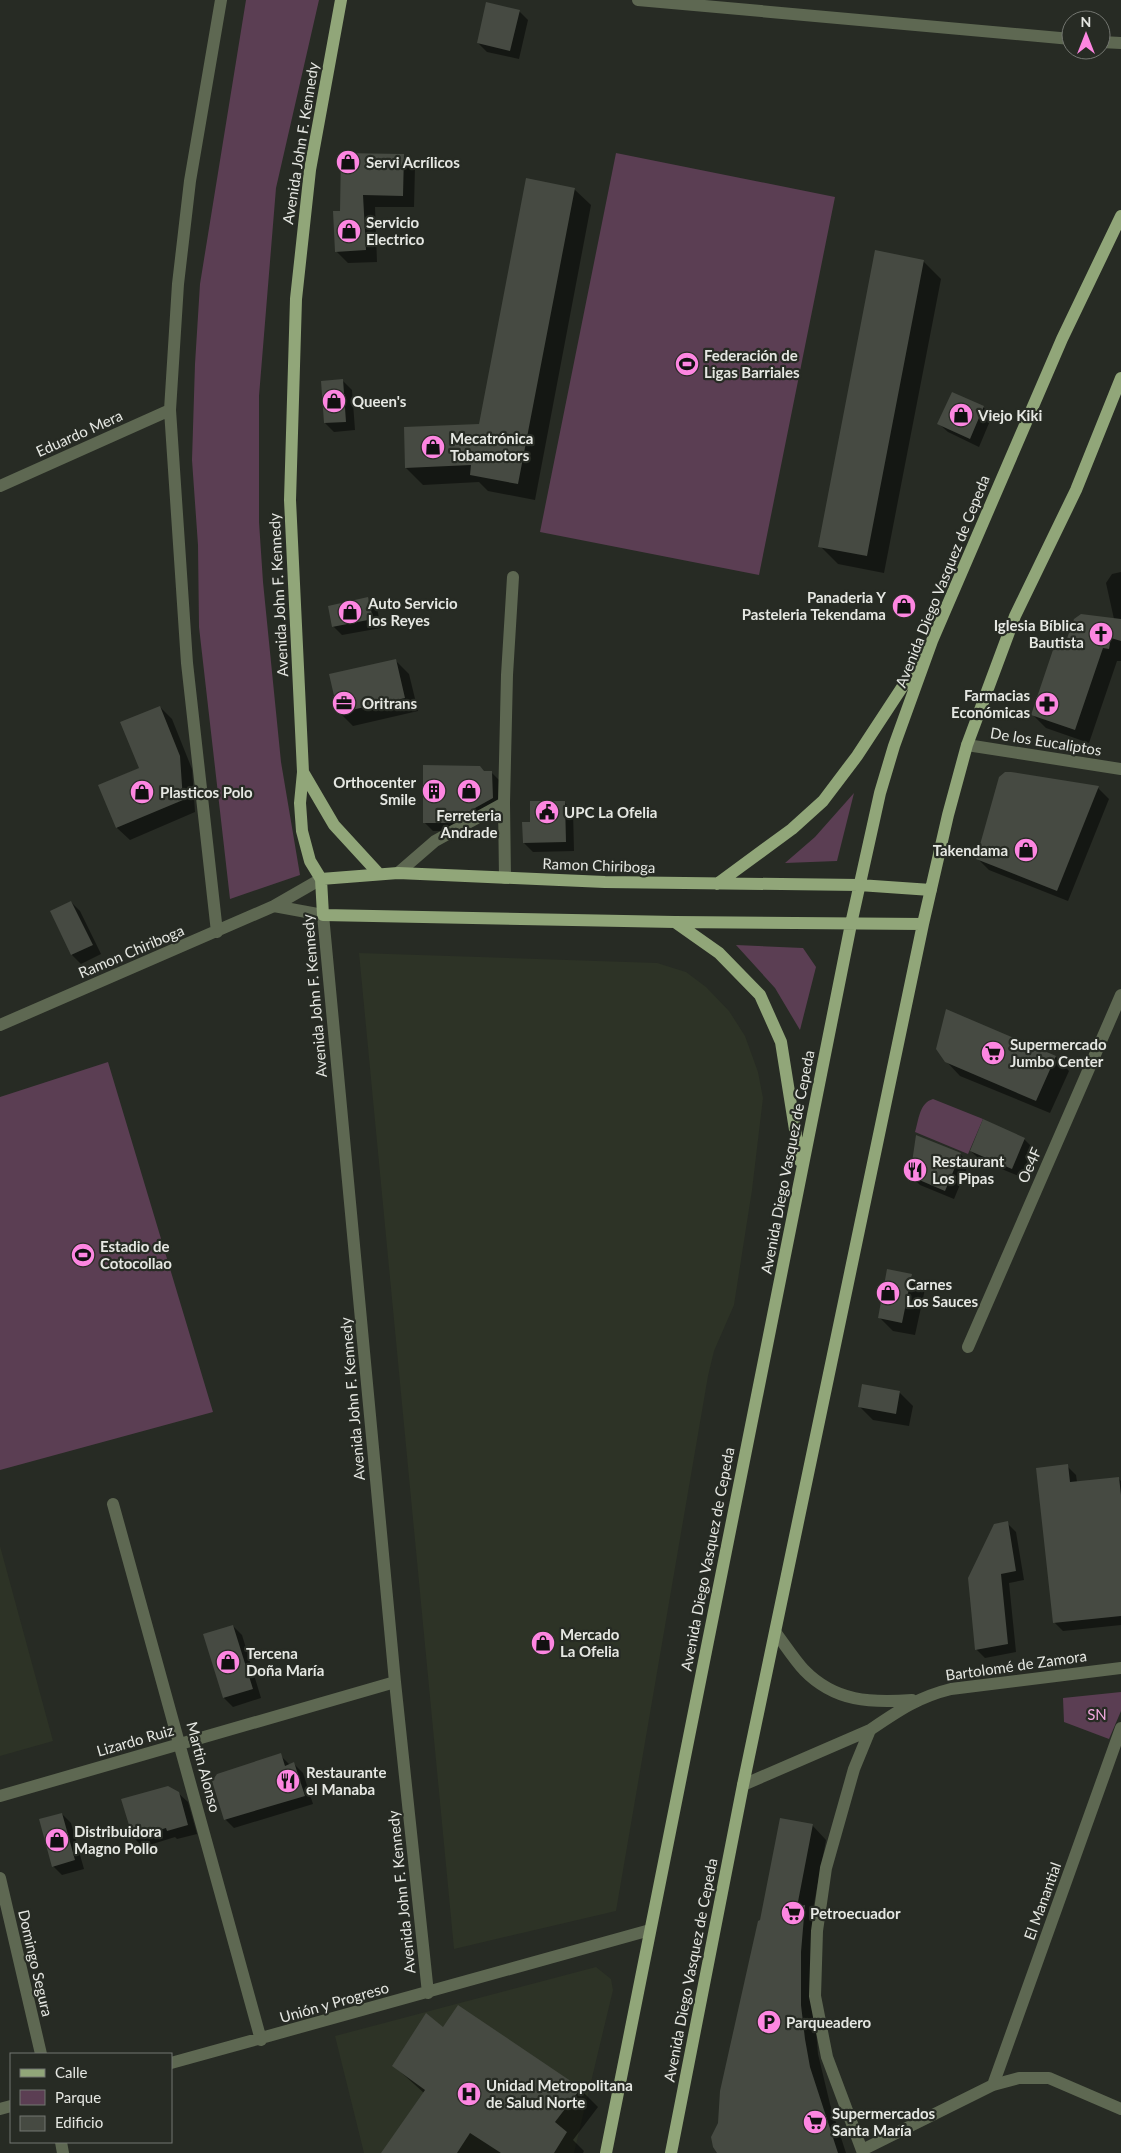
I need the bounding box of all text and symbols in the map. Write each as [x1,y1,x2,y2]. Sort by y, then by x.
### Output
north arrow [1061,10,1111,60]
text: N [1081,13,1091,30]
street label: Avenida John F. Kennedy [278,60,322,225]
shop icon: Servi Acrílicos [335,149,361,175]
place label: Servi Acrílicos [366,153,460,171]
place label: Servicio Electrico [366,213,425,248]
shop icon: Servicio Electrico [336,218,362,244]
place label: Federación de Ligas Barriales [704,346,800,381]
sports icon: Federación de Ligas Barriales [674,351,700,377]
shop icon: Queen's [321,388,347,414]
place label: Queen's [352,392,407,410]
shop icon: Viejo Kiki [948,402,974,428]
street label: Eduardo Mera [33,406,125,460]
place label: Viejo Kiki [977,406,1042,424]
place label: Mecatrónica Tobamotors [450,429,533,464]
shop icon: Mecatrónica Tobamotors [420,434,446,460]
street label: Avenida Diego Vasquez de Cepeda [891,472,993,690]
street label: Avenida John F. Kennedy [265,512,291,677]
place label: Panaderia Y Pasteleria Tekendama [742,588,886,623]
shop icon: Panaderia Y Pasteleria Tekendama [891,593,917,619]
place label: Auto Servicio los Reyes [367,594,458,629]
shop icon: Auto Servicio los Reyes [337,599,363,625]
place label: Iglesia Bíblica Bautista [994,616,1084,651]
church icon: Iglesia Bíblica Bautista [1088,621,1114,647]
place label: Farmacias Económicas [951,686,1030,721]
office icon: Oritrans [331,690,357,716]
pharmacy icon: Farmacias Económicas [1034,691,1060,717]
place label: Oritrans [362,694,418,712]
street label: De los Eucaliptos [989,723,1103,759]
place label: Orthocenter Smile [333,773,416,808]
building icon: Orthocenter Smile [421,778,447,804]
shop icon: Ferreteria Andrade [456,778,482,804]
shop icon: Plasticos Polo [129,779,155,805]
place label: Plasticos Polo [160,783,253,801]
public building icon: UPC La Ofelia [534,799,560,825]
place label: UPC La Ofelia [564,803,657,821]
place label: Ferreteria Andrade [436,806,502,841]
shop icon: Takendama [1013,837,1039,863]
place label: Takendama [933,841,1008,859]
street label: Ramon Chiriboga [542,854,656,876]
street label: Avenida John F. Kennedy [298,913,330,1078]
street label: Ramon Chiriboga [75,921,187,981]
place label: Supermercado Jumbo Center [1010,1035,1107,1070]
supermarket icon: Supermercado Jumbo Center [980,1040,1006,1066]
street label: Avenida Diego Vasquez de Cepeda [756,1049,818,1275]
street label: Oe4F [1013,1144,1045,1186]
place label: Restaurant Los Pipas [932,1152,1005,1187]
restaurant icon: Restaurant Los Pipas [902,1157,928,1183]
place label: Estadio de Cotocollao [100,1237,172,1272]
sports icon: Estadio de Cotocollao [70,1242,96,1268]
place label: Carnes Los Sauces [906,1275,979,1310]
shop icon: Carnes Los Sauces [875,1280,901,1306]
street label: Avenida John F. Kennedy [336,1316,368,1481]
street label: Avenida Diego Vasquez de Cepeda [676,1446,738,1672]
place label: Mercado La Ofelia [560,1625,620,1660]
shop icon: Mercado La Ofelia [530,1630,556,1656]
place label: Tercena Doña María [246,1644,324,1679]
street label: Bartolomé de Zamora [944,1646,1088,1684]
shop icon: Tercena Doña María [215,1649,241,1675]
park label: SN [1087,1705,1107,1723]
street label: Lizardo Ruiz [94,1720,176,1760]
street label: Martin Alonso [183,1720,225,1814]
place label: Restaurante el Manaba [306,1763,386,1798]
restaurant icon: Restaurante el Manaba [275,1768,301,1794]
street label: Avenida John F. Kennedy [383,1809,419,1974]
place label: Distribuidora Magno Pollo [74,1822,162,1857]
shop icon: Distribuidora Magno Pollo [44,1827,70,1853]
street label: Avenida Diego Vasquez de Cepeda [659,1857,721,2083]
street label: El Manantial [1020,1860,1064,1942]
supermarket icon: Petroecuador [780,1900,806,1926]
place label: Petroecuador [810,1904,901,1922]
street label: Domingo Segura [15,1908,57,2018]
street label: Unión y Progreso [277,1978,391,2026]
parking icon: Parqueadero [756,2009,782,2035]
place label: Parqueadero [786,2013,872,2031]
legend [10,2053,172,2143]
text: Calle [55,2063,88,2081]
place label: Unidad Metropolitana de Salud Norte [486,2076,633,2111]
hospital icon: Unidad Metropolitana de Salud Norte [456,2081,482,2107]
text: Parque [55,2088,101,2106]
place label: Supermercados Santa María [832,2104,936,2139]
supermarket icon: Supermercados Santa María [802,2109,828,2135]
text: Edificio [55,2113,103,2131]

